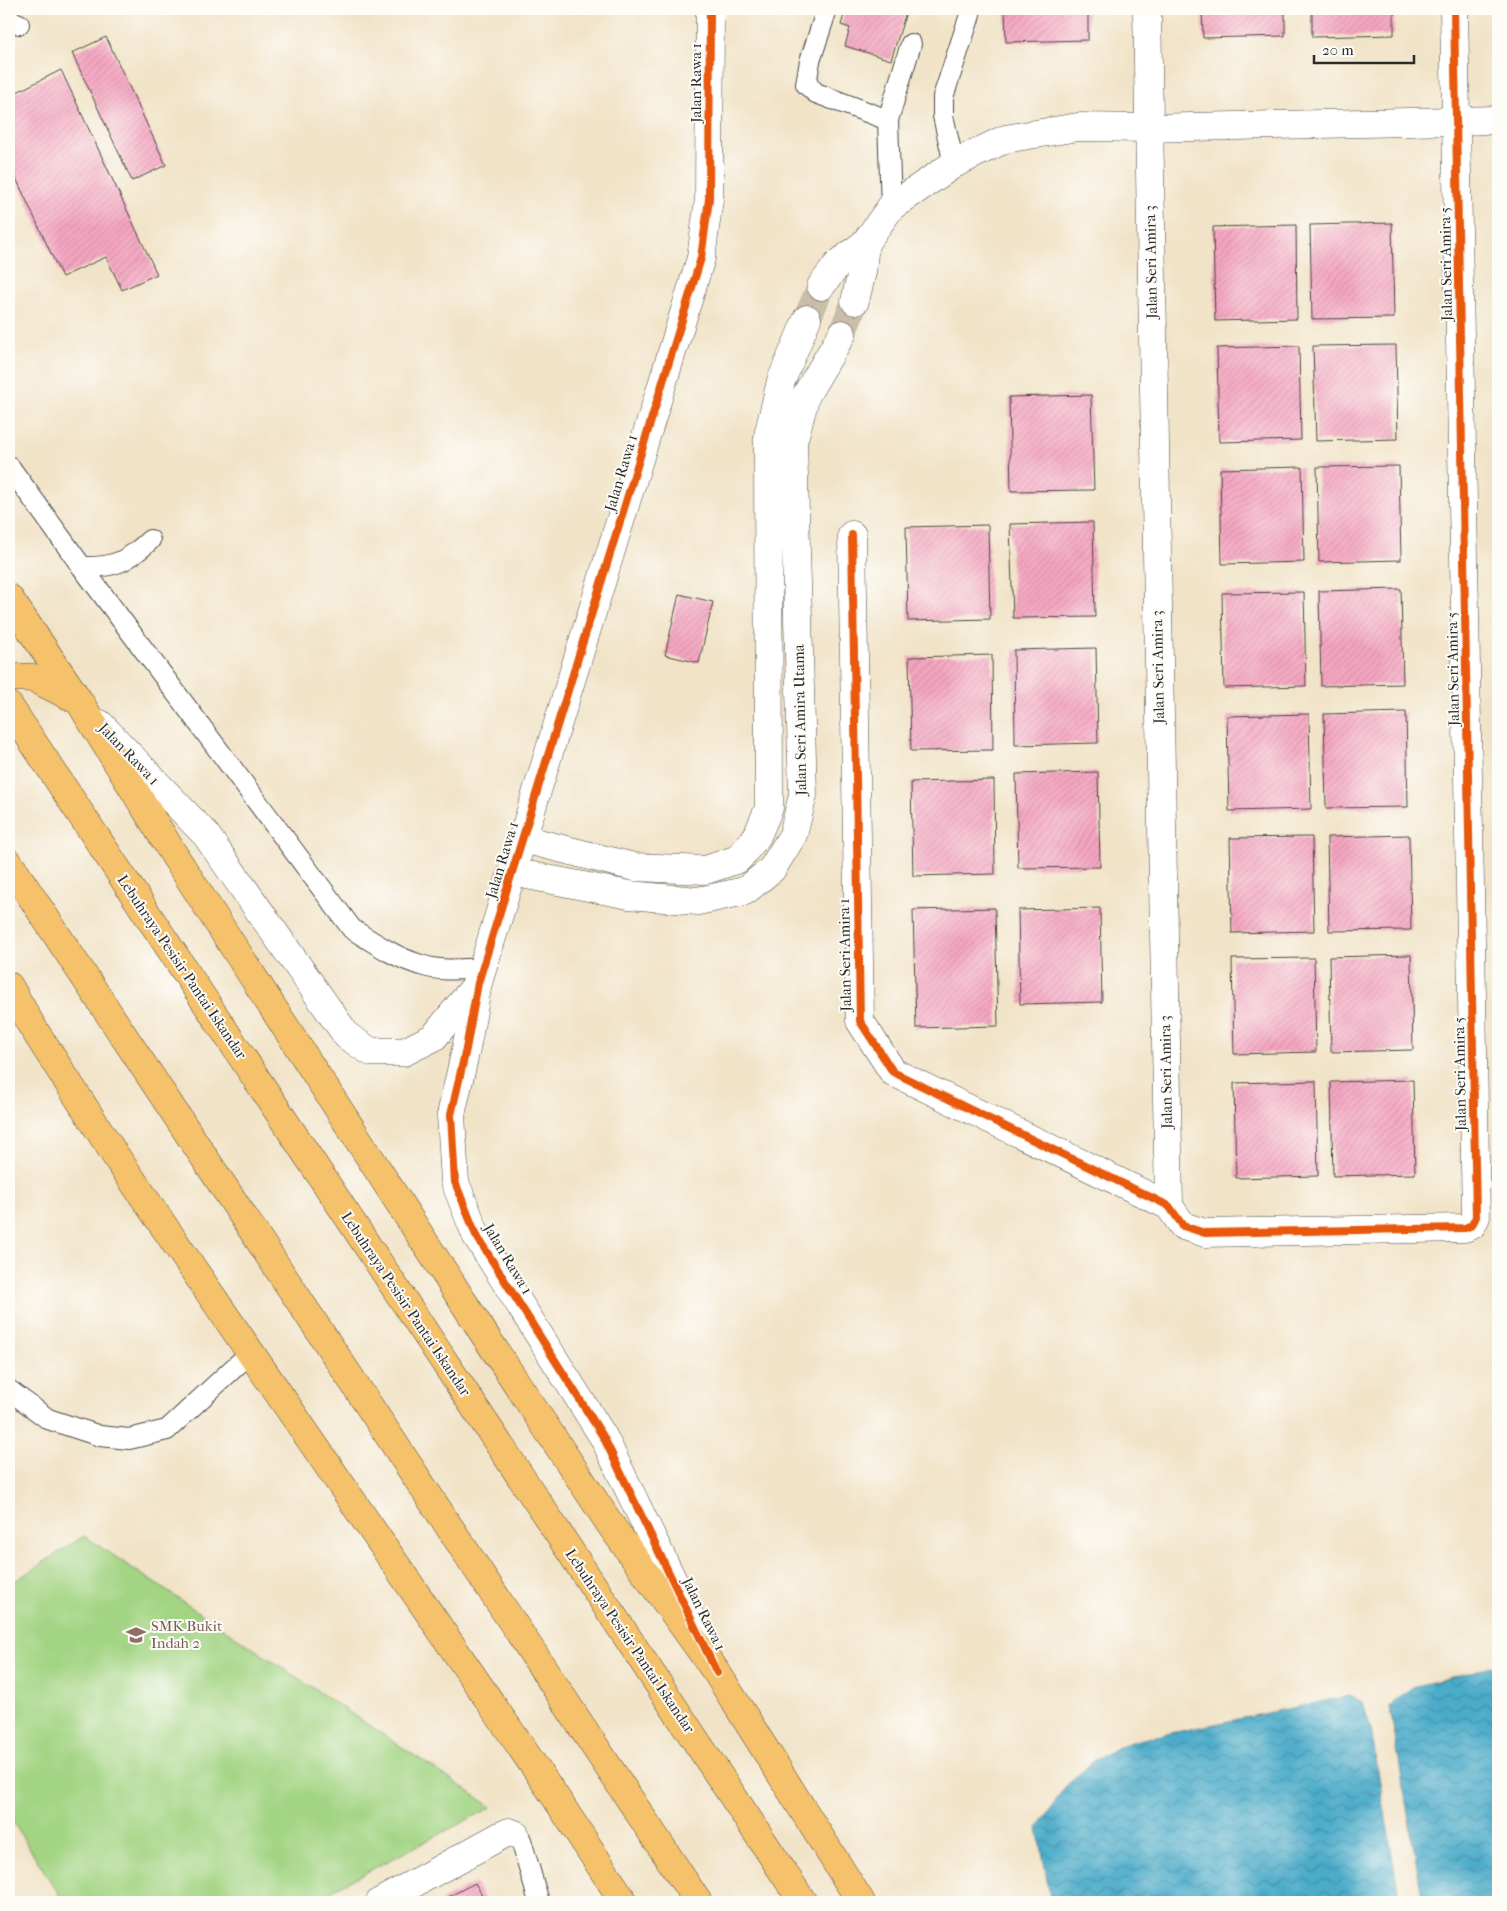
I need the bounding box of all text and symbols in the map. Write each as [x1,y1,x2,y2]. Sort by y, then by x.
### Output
scale bar [1314,32,1414,64]
text: 20 m [1322,41,1354,59]
street label: Jalan Rawa 1 [687,43,705,124]
street label: Jalan Seri Amira 3 [1141,205,1161,320]
street label: Jalan Seri Amira 5 [1436,207,1456,322]
street label: Jalan Rawa 1 [600,432,641,515]
street label: Jalan Seri Amira 3 [1148,610,1168,725]
street label: Jalan Seri Amira 5 [1443,612,1463,727]
street label: Jalan Seri Amira Utama [790,643,810,797]
street label: Jalan Rawa 1 [94,718,163,789]
street label: Jalan Rawa 1 [481,819,522,902]
street label: Lebuhraya Pesisir Pantai Iskandar [113,871,251,1063]
street label: Jalan Seri Amira 1 [835,898,855,1013]
street label: Jalan Seri Amira 3 [1156,1015,1176,1130]
street label: Jalan Seri Amira 5 [1450,1017,1470,1132]
street label: Lebuhraya Pesisir Pantai Iskandar [337,1208,475,1400]
street label: Jalan Rawa 1 [479,1219,536,1298]
street label: Lebuhraya Pesisir Pantai Iskandar [561,1545,699,1737]
street label: Jalan Rawa 1 [678,1573,730,1654]
place label: SMK Bukit Indah 2 [151,1617,223,1652]
school or university icon: SMK Bukit Indah 2 [125,1624,147,1646]

